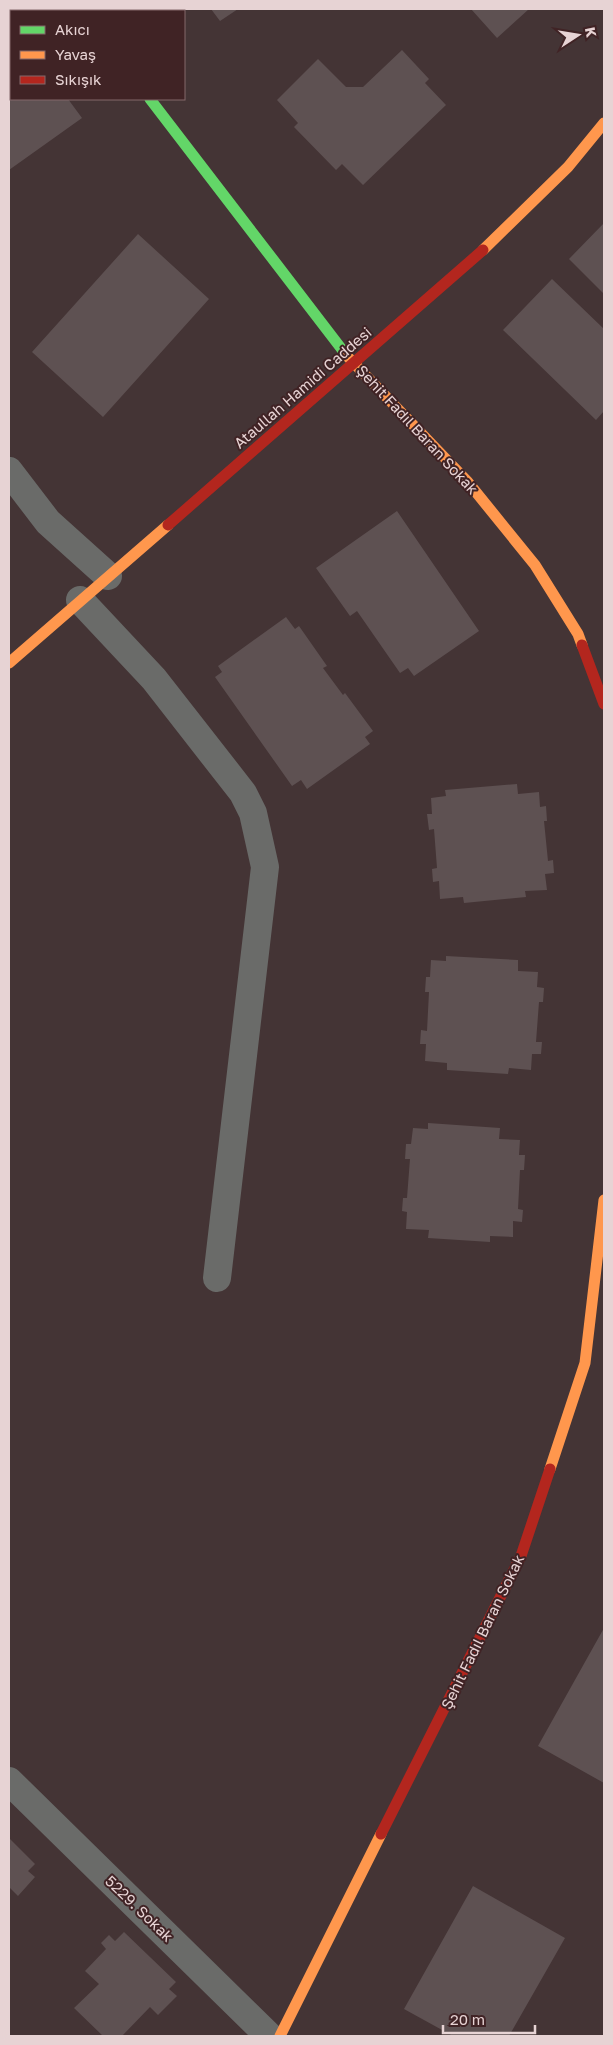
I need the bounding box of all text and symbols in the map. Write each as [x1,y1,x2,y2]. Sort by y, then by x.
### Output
legend [10,10,185,100]
north arrow [553,10,603,60]
text: Akıcı [55,20,90,38]
text: K [582,25,601,39]
text: Yavaş [55,45,96,63]
text: Sıkışık [55,70,102,88]
street label: Ataullah Hamidi Caddesi [230,323,375,452]
street label: Şehit Fadıl Baran Sokak [353,361,483,498]
street label: Şehit Fadıl Baran Sokak [437,1551,528,1712]
street label: 5229. Sokak [102,1871,178,1945]
scale bar [443,2002,536,2034]
text: 20 m [450,2010,485,2028]

